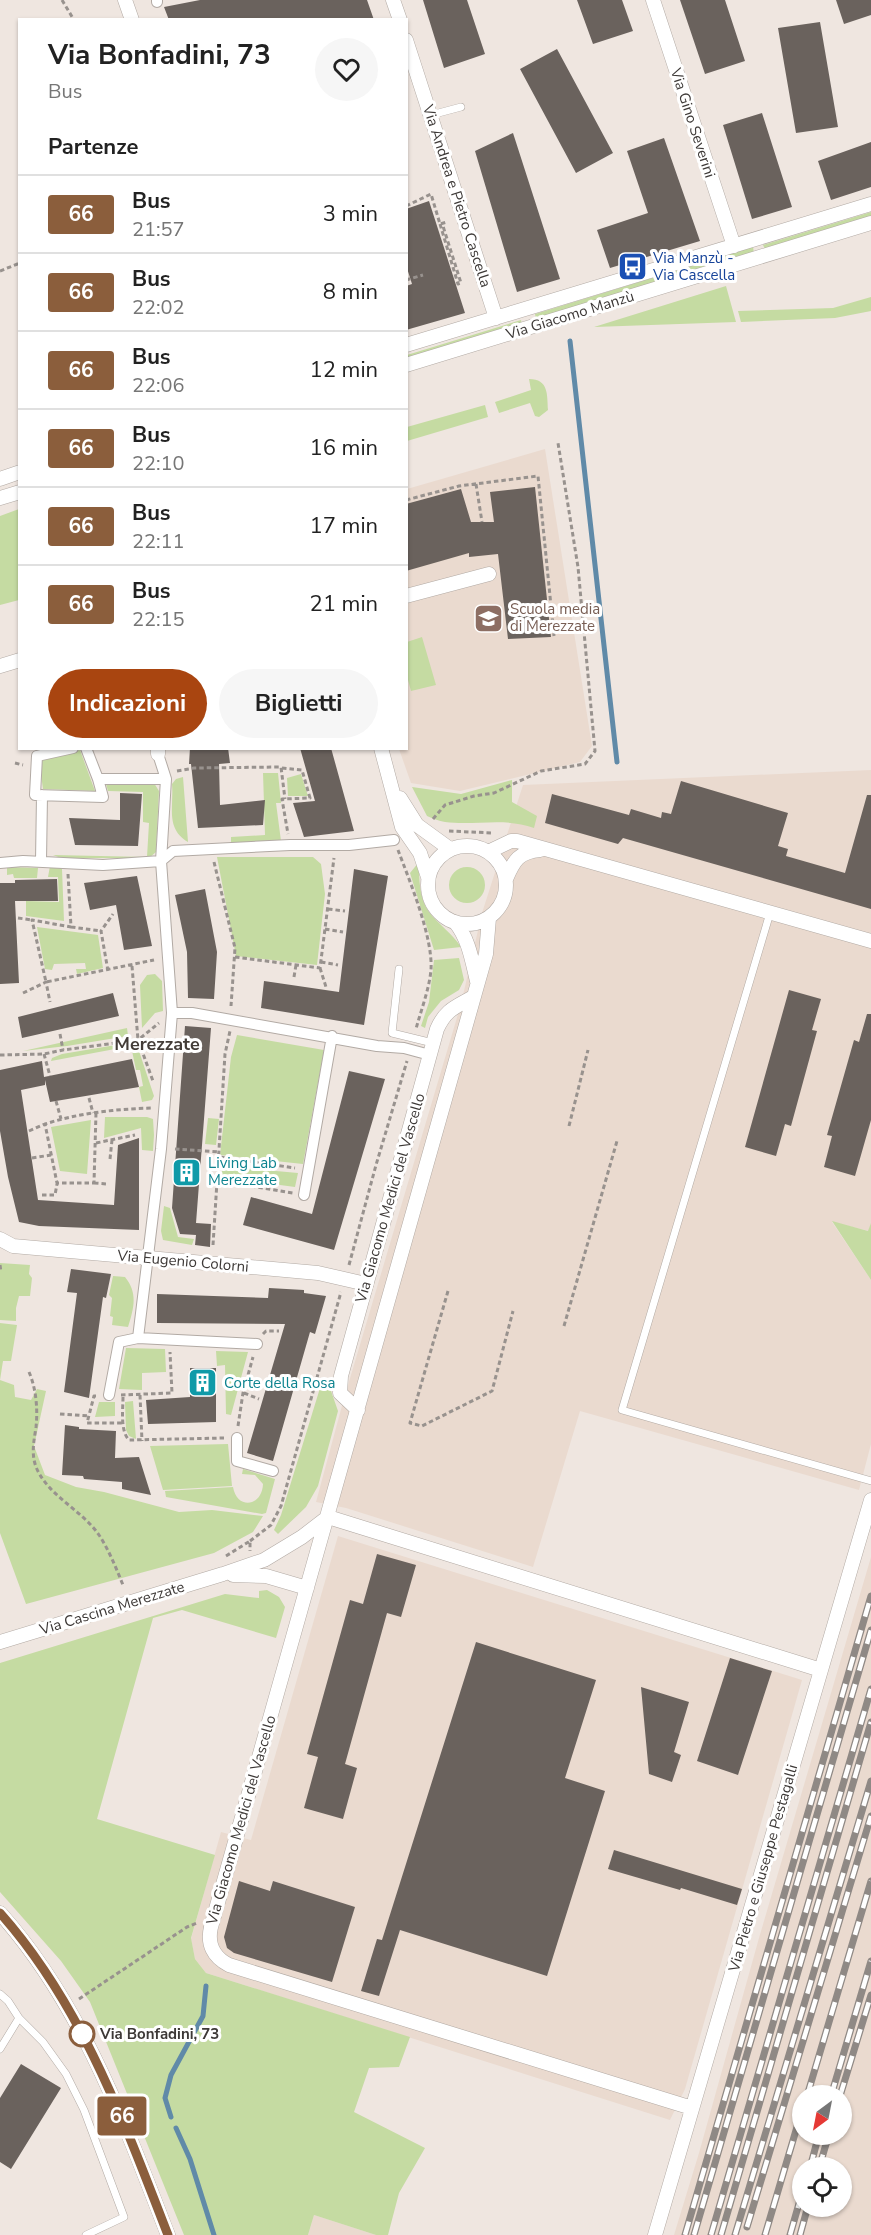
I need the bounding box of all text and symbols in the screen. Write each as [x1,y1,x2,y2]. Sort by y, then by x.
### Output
text: Via Bonfadini, 73 [48,36,271,74]
button: heart [315,38,378,101]
street label: Via Gino Severini [666,65,720,180]
text: Bus [48,78,82,105]
street label: Via Andrea e Pietro Cascella [418,101,496,290]
text: Partenze [48,132,138,162]
text: Bus [132,186,171,216]
text: 3 min [323,199,378,229]
text: 66 [68,200,94,228]
text: 21:57 [132,216,185,243]
place label: Via Manzù - Via Cascella [652,248,735,285]
bus stop icon: Via Manzù - Via Cascella [616,251,648,283]
text: Bus [132,264,171,294]
text: 8 min [323,277,378,307]
text: 66 [68,278,94,306]
street label: Via Giacomo Manzù [503,286,636,344]
text: 22:02 [132,294,185,321]
text: Bus [132,342,171,372]
text: 12 min [310,355,378,385]
text: 66 [68,356,94,384]
text: 22:06 [132,372,185,399]
text: Bus [132,420,171,450]
text: 16 min [310,433,378,463]
text: 66 [68,434,94,462]
text: 22:10 [132,450,185,477]
text: Bus [132,498,171,528]
text: 17 min [310,511,378,541]
text: 66 [68,512,94,540]
text: 22:11 [132,528,185,555]
text: Bus [132,576,171,606]
text: 21 min [310,589,378,619]
text: 66 [68,590,94,618]
place label: Scuola media di Merezzate [510,599,600,636]
school or university icon: Scuola media di Merezzate [473,602,505,634]
text: 22:15 [132,606,185,633]
button: Indicazioni [48,669,207,738]
button: Biglietti [219,669,378,738]
district label: Merezzate [114,1032,200,1056]
street label: Via Giacomo Medici del Vascello [350,1091,430,1306]
place label: Living Lab Merezzate [208,1153,277,1190]
building icon: Living Lab Merezzate [171,1156,203,1188]
street label: Via Eugenio Colorni [116,1245,249,1277]
building icon: Corte della Rosa [187,1367,219,1399]
place label: Corte della Rosa [224,1373,335,1393]
street label: Via Cascina Merezzate [36,1576,187,1640]
street label: Via Giacomo Medici del Vascello [201,1713,281,1928]
street label: Via Pietro e Giuseppe Pestagalli [723,1762,802,1975]
marker: Via Bonfadini, 73 [69,2021,95,2047]
place label: Via Bonfadini, 73 [99,2024,219,2044]
north arrow [792,2085,852,2145]
map controls [792,2085,852,2217]
line badge: 66 [95,2096,149,2136]
text: 66 [109,2102,135,2130]
button: locate [792,2157,852,2217]

